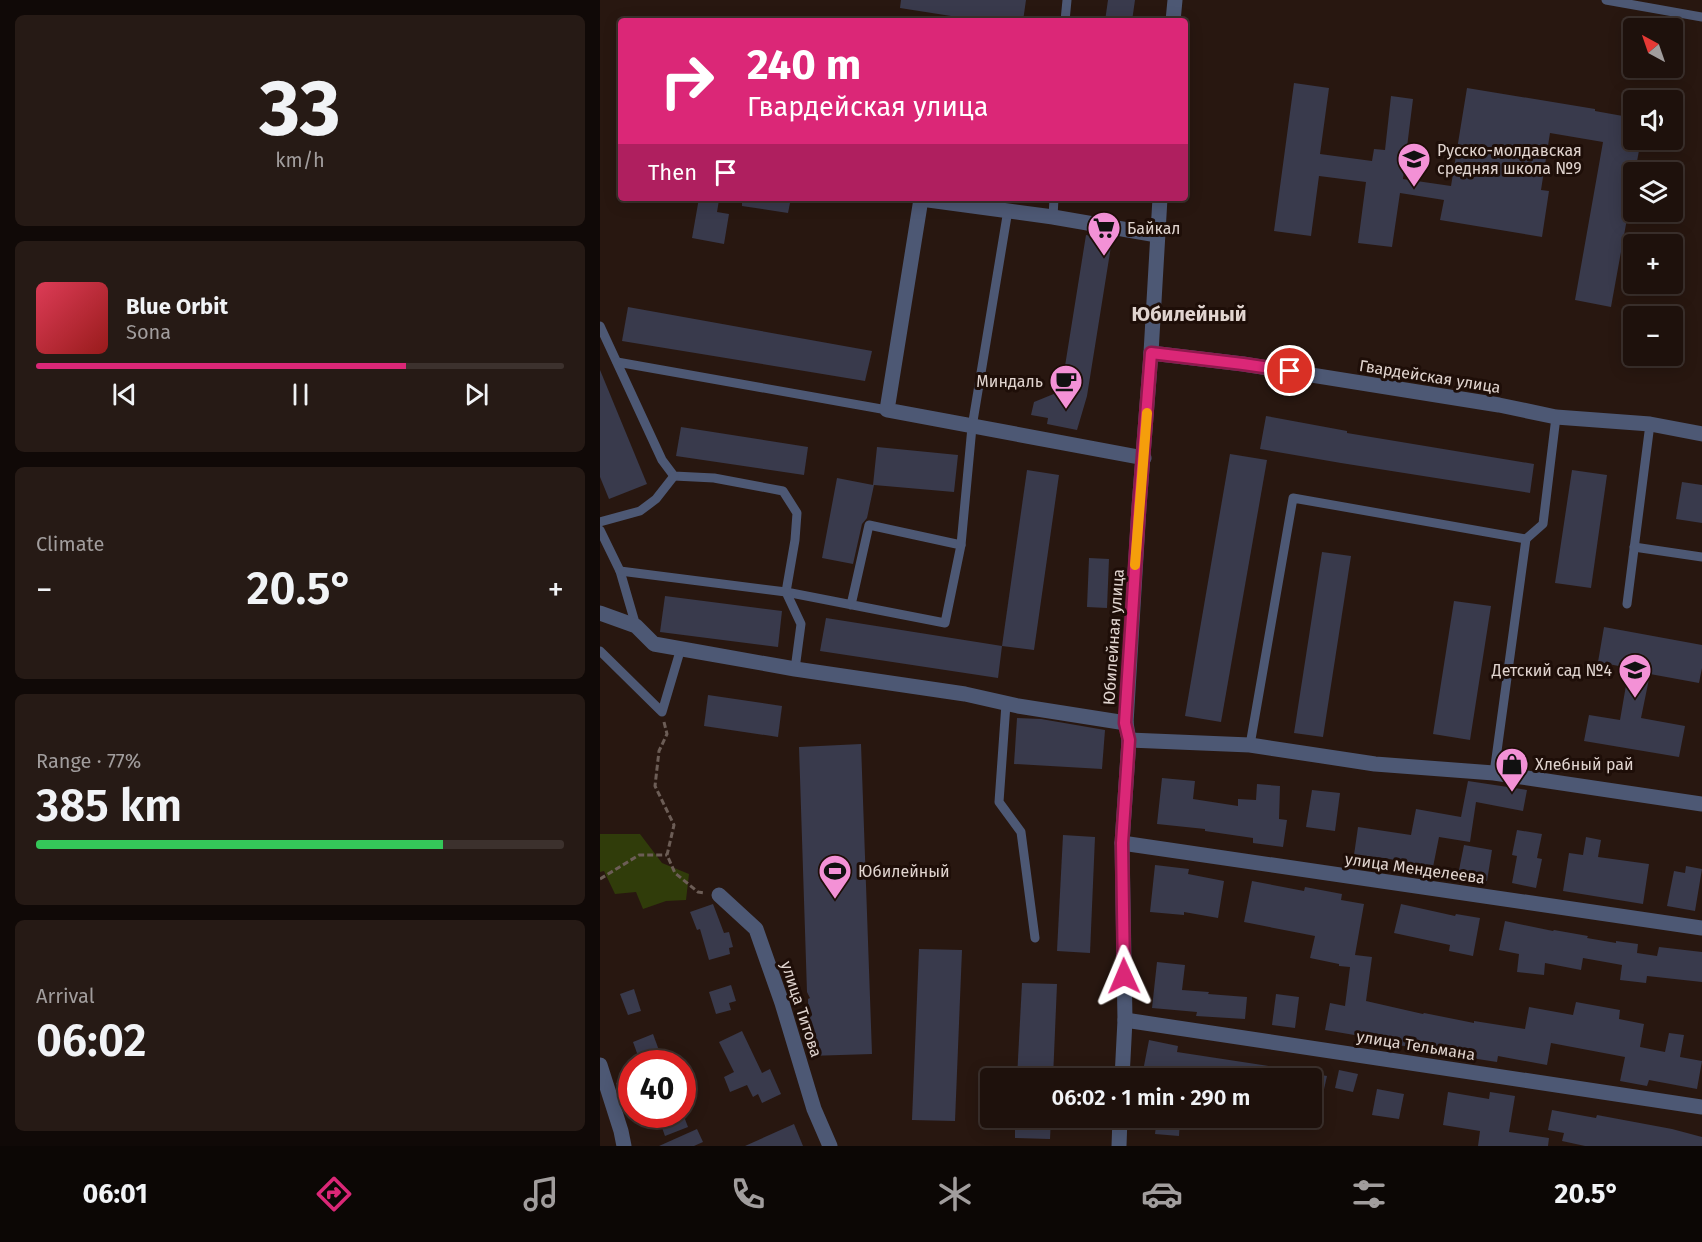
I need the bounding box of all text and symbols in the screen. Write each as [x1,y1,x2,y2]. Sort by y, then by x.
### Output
north arrow [1623,18,1683,78]
map controls [1623,18,1683,366]
text: 240 m [747,40,861,90]
icon: right [648,42,726,120]
text: 33 [259,62,341,156]
button: sound [1623,90,1683,150]
text: Гвардейская улица [747,91,988,123]
school or university icon: Русско-молдавская средняя школа №9 [1396,141,1432,188]
place label: Русско-молдавская средняя школа №9 [1437,141,1582,178]
text: km/h [275,148,325,172]
icon: arrive [709,156,742,189]
text: Then [648,159,697,186]
button: layers [1623,162,1683,222]
supermarket icon: Байкал [1086,210,1122,257]
place label: Байкал [1127,219,1181,238]
button: + [1623,234,1683,294]
text: Blue Orbit [126,293,228,320]
district label: Юбилейный [1132,302,1246,326]
button: − [1623,306,1683,366]
text: Sona [126,320,171,344]
pin [1264,345,1315,396]
icon: arrive [1273,354,1306,387]
street label: Гвардейская улица [1358,356,1502,397]
cafe icon: Миндаль [1048,363,1084,410]
place label: Миндаль [976,372,1043,391]
icon: previous [108,378,141,411]
icon: pause [284,378,317,411]
icon: next [460,378,493,411]
text: Climate [36,532,104,556]
text: 20.5° [246,562,354,616]
street label: Юбилейная улица [1099,568,1128,706]
text: − [36,570,53,610]
text: + [548,570,564,610]
school or university icon: Детский сад №4 [1617,652,1653,699]
place label: Детский сад №4 [1491,661,1612,680]
shop icon: Хлебный рай [1494,746,1530,793]
text: Range · 77% [36,749,141,773]
place label: Хлебный рай [1535,755,1634,774]
text: 385 km [36,779,182,833]
street label: улица Менделеева [1344,849,1486,888]
sports icon: Юбилейный [817,853,853,900]
place label: Юбилейный [858,862,950,881]
position arrow [1092,944,1156,1008]
street label: улица Титова [777,959,826,1060]
text: Arrival [36,984,95,1008]
text: 06:02 [36,1014,146,1068]
street label: улица Тельмана [1355,1027,1477,1064]
speed limit sign: 40 [618,1050,696,1128]
text: 06:02 · 1 min · 290 m [1052,1084,1251,1111]
icon: directions [313,1173,355,1215]
icon: music [520,1173,562,1215]
icon: phone [727,1173,769,1215]
icon: climate [934,1173,976,1215]
icon: car [1141,1173,1183,1215]
icon: filters [1348,1173,1390,1215]
text: 06:01 [82,1178,148,1210]
text: 20.5° [1555,1178,1619,1210]

